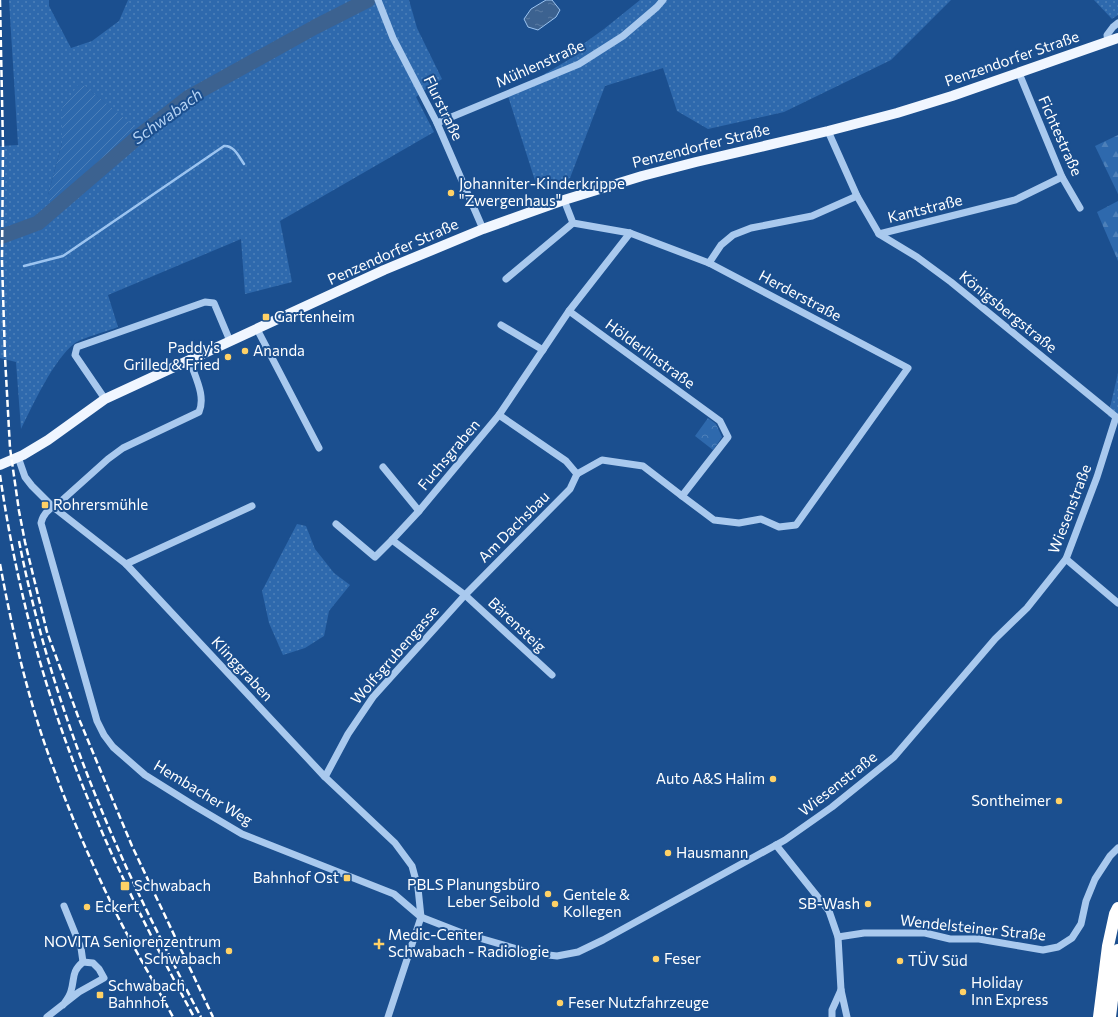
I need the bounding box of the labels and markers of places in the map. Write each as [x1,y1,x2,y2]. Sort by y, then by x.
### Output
place label: Johanniter-Kinderkrippe "Zwergenhaus" [459,174,625,209]
marker: Johanniter-Kinderkrippe "Zwergenhaus" [446,188,456,198]
place label: Gartenheim [274,307,355,325]
marker: Gartenheim [261,312,271,322]
place label: Paddy's Grilled & Fried [123,338,220,373]
place label: Ananda [253,341,305,359]
marker: Ananda [240,346,250,356]
marker: Paddy's Grilled & Fried [223,352,233,362]
place label: Rohrersmühle [53,495,148,513]
marker: Rohrersmühle [40,500,50,510]
place label: Auto A&S Halim [656,769,765,787]
marker: Auto A&S Halim [768,774,778,784]
place label: Sontheimer [971,791,1051,809]
marker: Sontheimer [1054,796,1064,806]
place label: Hausmann [676,843,748,861]
marker: Hausmann [663,848,673,858]
place label: Bahnhof Ost [253,868,339,886]
marker: Bahnhof Ost [342,873,352,883]
place label: PBLS Planungsbüro Leber Seibold [407,875,540,910]
place label: Schwabach [134,876,211,894]
marker: Schwabach [119,880,131,892]
place label: Gentele & Kollegen [563,885,630,920]
marker: PBLS Planungsbüro Leber Seibold [543,889,553,899]
place label: SB-Wash [798,894,860,912]
place label: Eckert [95,897,139,915]
marker: Gentele & Kollegen [550,899,560,909]
marker: SB-Wash [863,899,873,909]
marker: Eckert [82,902,92,912]
place label: Medic-Center Schwabach - Radiologie [388,925,549,960]
place label: NOVITA Seniorenzentrum Schwabach [44,932,221,967]
marker: Medic-Center Schwabach - Radiologie [373,938,385,950]
marker: NOVITA Seniorenzentrum Schwabach [224,946,234,956]
place label: Feser [664,949,701,967]
place label: TÜV Süd [908,951,968,969]
marker: Feser [651,954,661,964]
marker: TÜV Süd [895,956,905,966]
place label: Holiday Inn Express [971,973,1048,1008]
place label: Schwabach Bahnhof [108,976,185,1011]
marker: Holiday Inn Express [958,987,968,997]
marker: Schwabach Bahnhof [95,990,105,1000]
place label: Feser Nutzfahrzeuge [568,993,709,1011]
marker: Feser Nutzfahrzeuge [555,998,565,1008]

